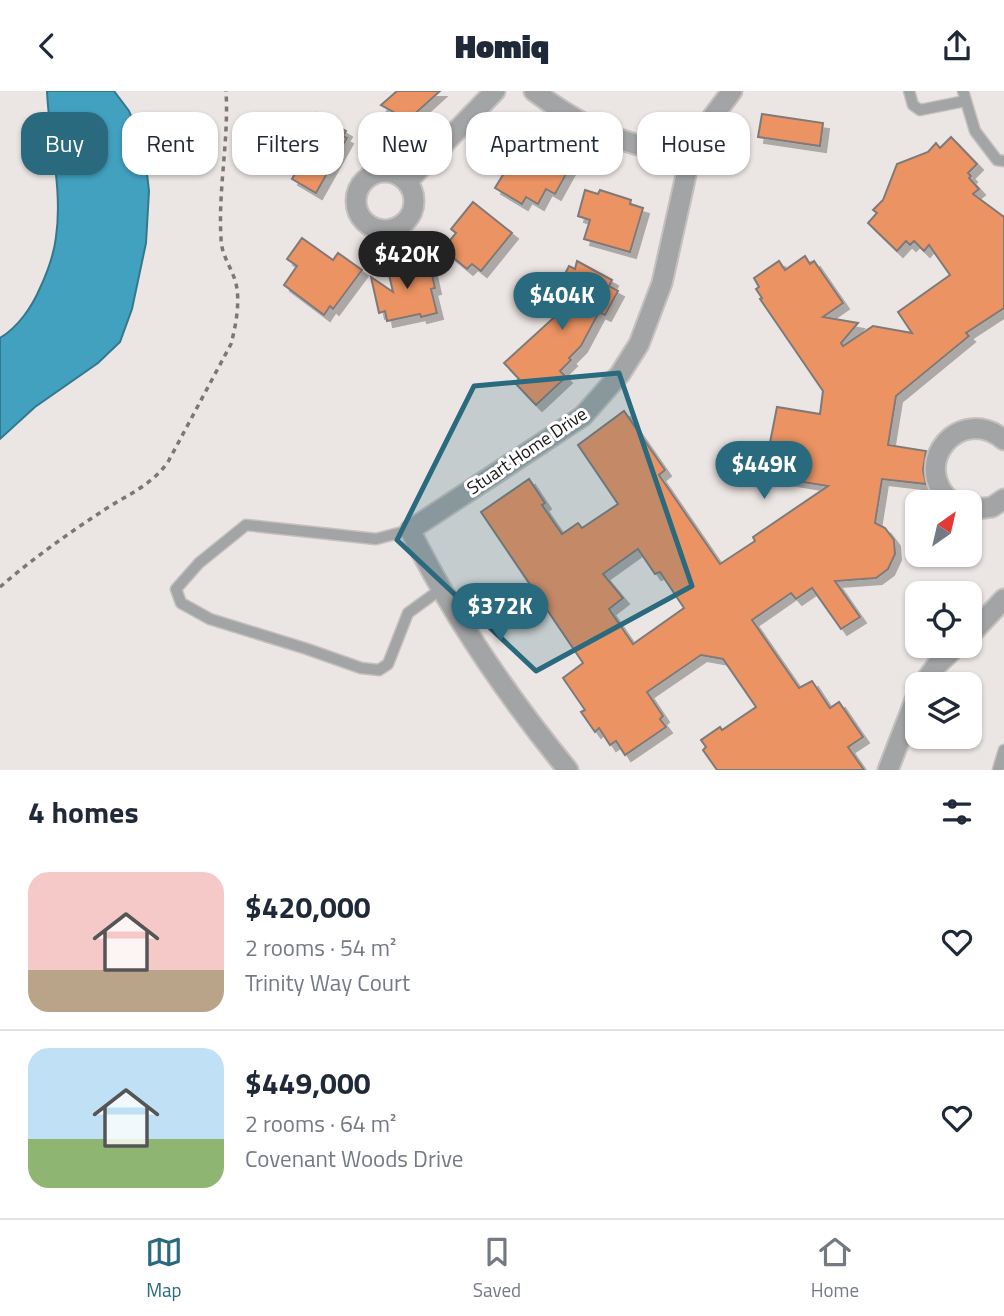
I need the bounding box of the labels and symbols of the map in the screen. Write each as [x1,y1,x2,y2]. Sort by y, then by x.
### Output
pin: $420K [358,231,456,291]
pin: $404K [513,273,611,332]
street label: Stuart Home Drive [461,400,592,501]
pin: $449K [715,441,813,501]
north arrow [905,490,982,567]
pin: $372K [451,583,549,643]

